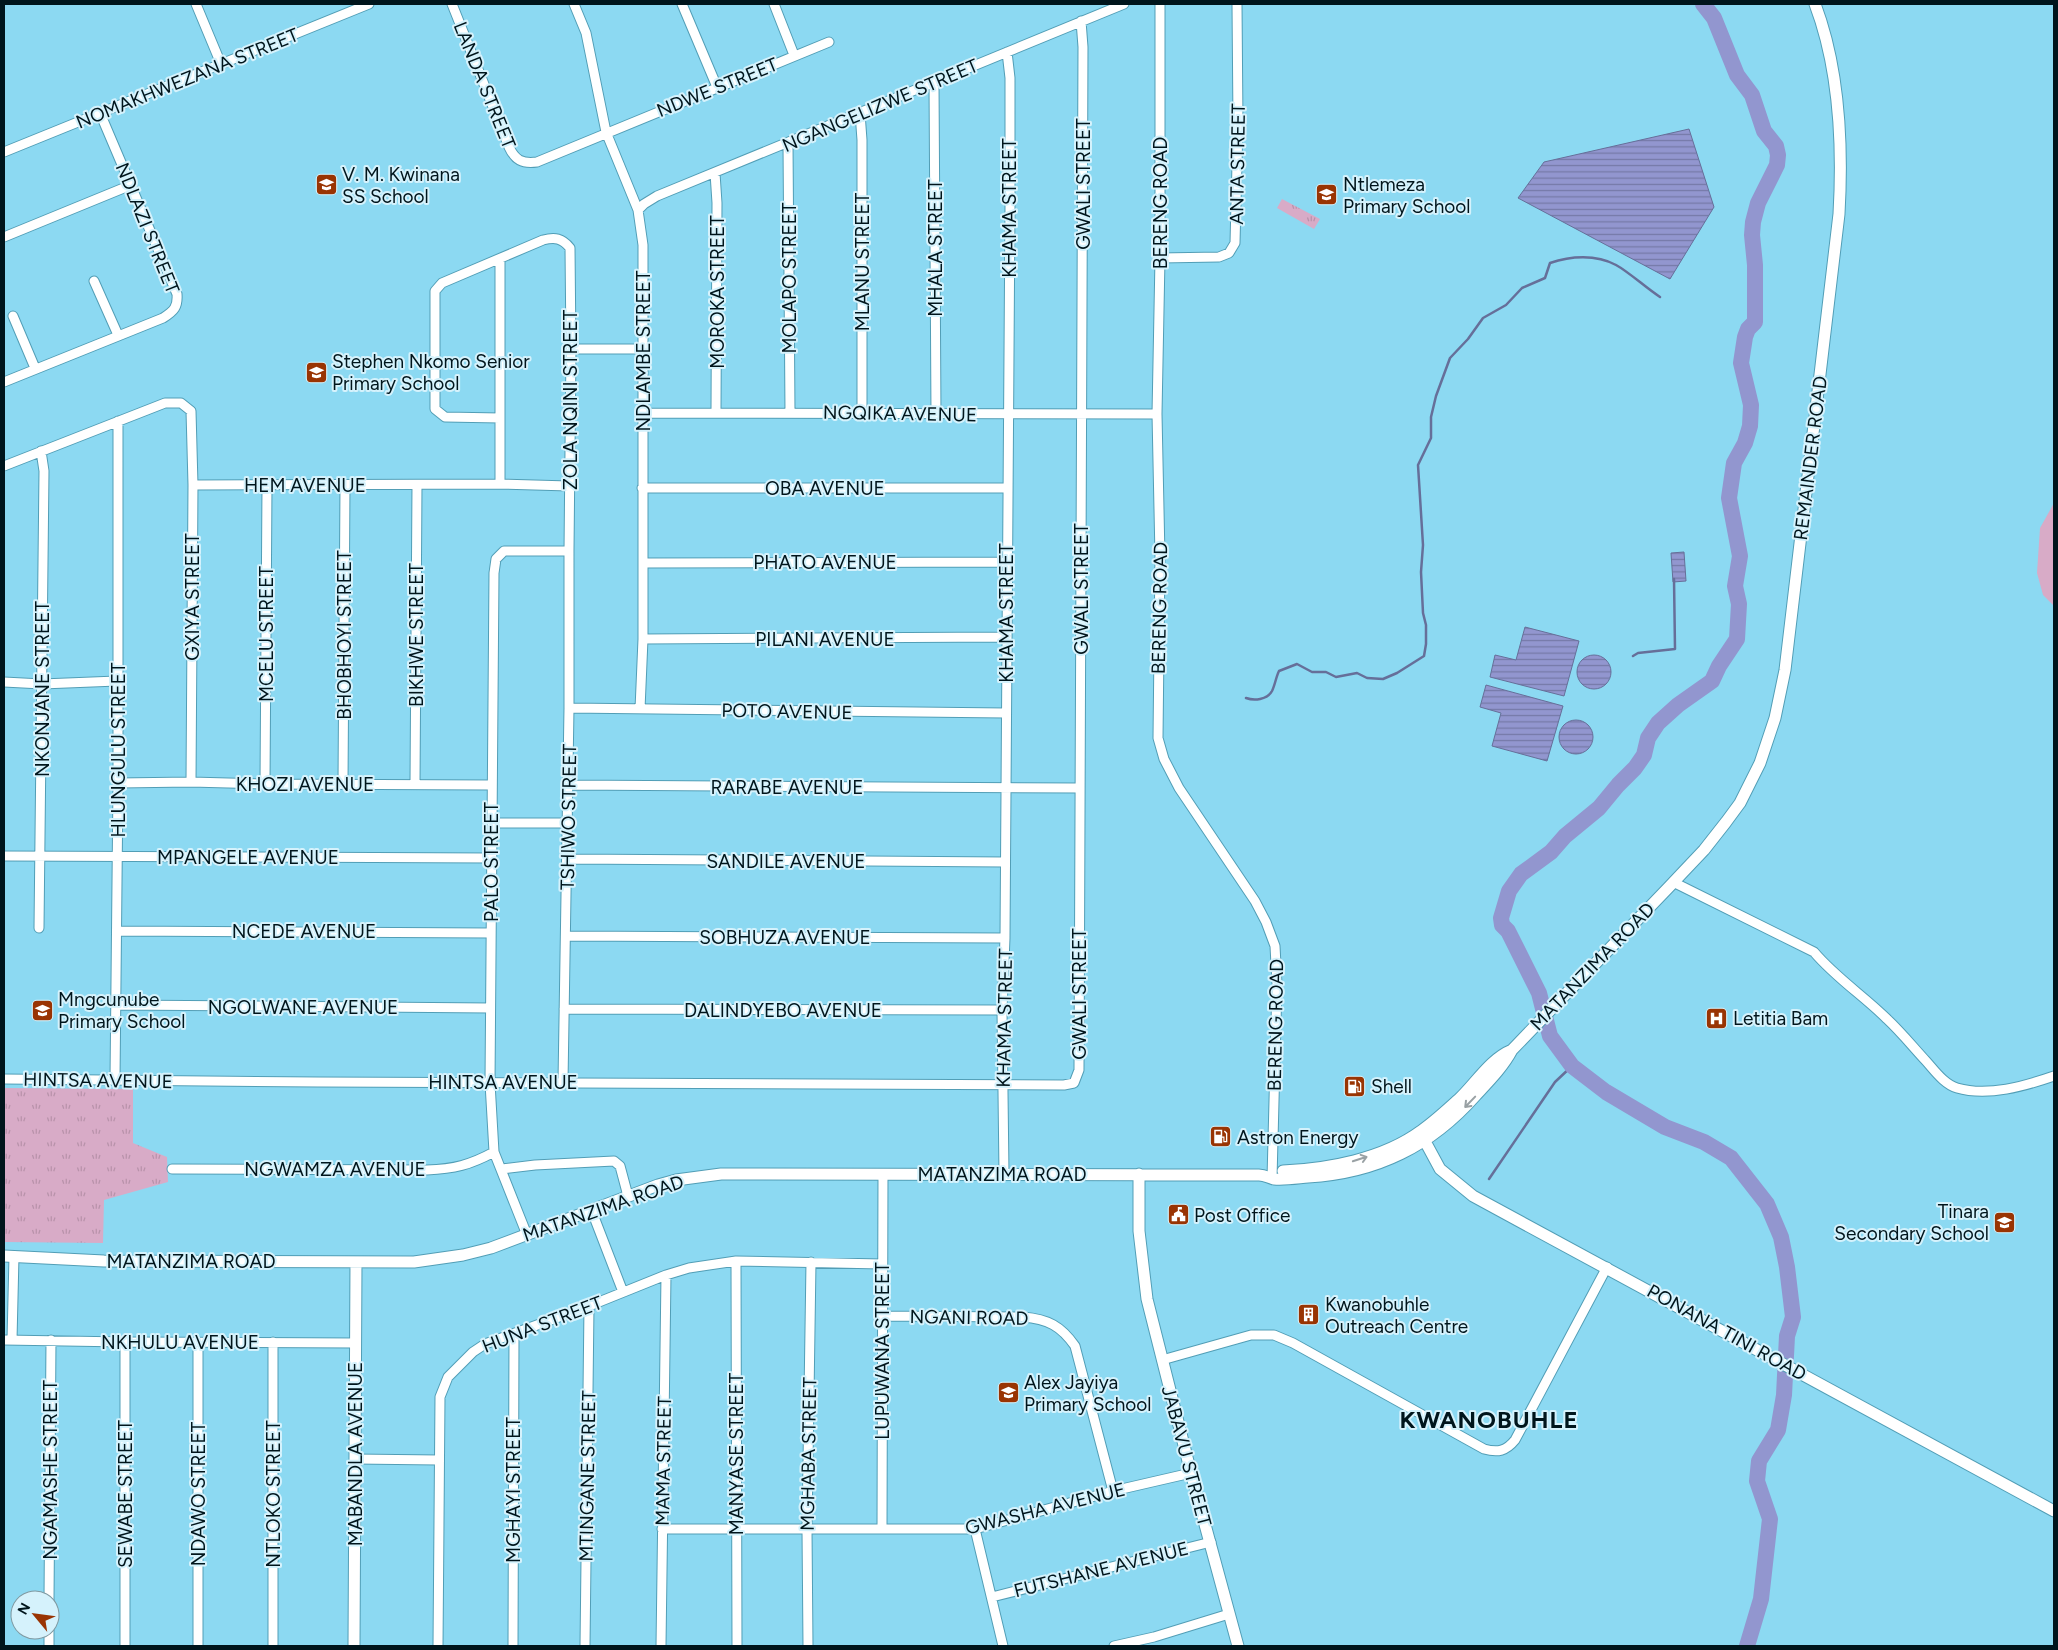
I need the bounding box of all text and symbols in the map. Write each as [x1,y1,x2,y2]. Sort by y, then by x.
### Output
street label: LANDA STREET [449,18,521,153]
street label: NOMAKHWEZANA STREET [73,23,302,134]
street label: NDWE STREET [653,52,782,122]
street label: NGANGELIZWE STREET [779,54,982,157]
street label: ANTA STREET [1225,103,1250,225]
street label: GWALI STREET [1072,118,1095,250]
street label: BERENG ROAD [1149,137,1172,269]
street label: KHAMA STREET [998,138,1021,278]
street label: NDLAZI STREET [111,159,185,298]
place label: V. M. Kwinana SS School [342,163,460,208]
school or university icon: V. M. Kwinana SS School [314,173,338,197]
place label: Ntlemeza Primary School [1343,173,1471,218]
street label: MHALA STREET [924,179,947,317]
school or university icon: Ntlemeza Primary School [1315,183,1339,207]
street label: MLANU STREET [851,192,874,331]
street label: MOLAPO STREET [778,202,801,354]
street label: MOROKA STREET [706,215,729,369]
street label: NDLAMBE STREET [632,270,655,432]
street label: ZOLA NQINI STREET [559,309,582,490]
place label: Stephen Nkomo Senior Primary School [332,350,530,395]
school or university icon: Stephen Nkomo Senior Primary School [304,360,328,384]
street label: REMAINDER ROAD [1789,375,1832,542]
street label: NGQIKA AVENUE [823,401,977,426]
street label: HEM AVENUE [244,474,366,497]
street label: OBA AVENUE [765,477,885,500]
street label: GWALI STREET [1070,523,1093,655]
street label: GXIYA STREET [181,533,204,661]
street label: BERENG ROAD [1147,542,1172,674]
street label: KHAMA STREET [995,543,1018,683]
street label: BHOBHOYI STREET [333,550,356,720]
street label: PHATO AVENUE [753,551,897,574]
street label: BIKHWE STREET [405,563,428,707]
street label: MCELU STREET [255,565,278,702]
street label: NKONJANE STREET [31,600,54,777]
street label: PILANI AVENUE [755,628,895,651]
street label: HLUNGULU STREET [107,662,130,838]
street label: POTO AVENUE [721,699,853,724]
street label: TSHIWO STREET [556,743,581,890]
street label: KHOZI AVENUE [236,773,374,796]
street label: RARABE AVENUE [711,776,863,799]
street label: PALO STREET [480,802,503,922]
street label: MPANGELE AVENUE [157,846,339,869]
street label: SANDILE AVENUE [706,850,866,873]
street label: MATANZIMA ROAD [1525,898,1659,1035]
street label: NCEDE AVENUE [232,920,376,943]
street label: SOBHUZA AVENUE [699,926,871,949]
street label: GWALI STREET [1068,928,1091,1060]
street label: KHAMA STREET [992,948,1017,1088]
street label: BERENG ROAD [1263,959,1288,1091]
place label: Mngcunube Primary School [58,988,186,1033]
street label: NGOLWANE AVENUE [208,996,398,1019]
school or university icon: Mngcunube Primary School [30,998,54,1022]
street label: DALINDYEBO AVENUE [684,999,882,1022]
hospital icon: Letitia Bam [1705,1006,1729,1030]
place label: Letitia Bam [1733,1007,1828,1030]
street label: HINTSA AVENUE [23,1068,173,1093]
street label: HINTSA AVENUE [428,1071,578,1094]
fuel station icon: Shell [1343,1074,1367,1098]
place label: Shell [1371,1075,1412,1098]
one-way arrow [1464,1095,1476,1108]
fuel station icon: Astron Energy [1209,1125,1233,1149]
place label: Astron Energy [1237,1126,1358,1149]
one-way arrow [1352,1154,1368,1163]
street label: NGWAMZA AVENUE [244,1158,426,1181]
street label: MATANZIMA ROAD [918,1163,1086,1186]
street label: MATANZIMA ROAD [520,1170,687,1247]
place label: Tinara Secondary School [1834,1200,1989,1245]
public building icon: Post Office [1166,1203,1190,1227]
place label: Post Office [1194,1204,1290,1227]
school or university icon: Tinara Secondary School [1993,1210,2017,1234]
street label: MATANZIMA ROAD [107,1250,275,1273]
street label: LUPUWANA STREET [871,1262,894,1440]
street label: PONANA TINI ROAD [1643,1279,1810,1386]
street label: HUNA STREET [479,1291,606,1358]
place label: Kwanobuhle Outreach Centre [1325,1293,1468,1338]
building icon: Kwanobuhle Outreach Centre [1297,1303,1321,1327]
street label: NGANI ROAD [909,1305,1029,1330]
street label: NKHULU AVENUE [101,1331,259,1354]
street label: MABANDLA AVENUE [344,1362,367,1546]
place label: Alex Jayiya Primary School [1024,1371,1152,1416]
street label: MANYASE STREET [725,1372,748,1535]
street label: MGHABA STREET [796,1376,821,1531]
street label: NGAMASHE STREET [39,1380,62,1560]
school or university icon: Alex Jayiya Primary School [996,1381,1020,1405]
street label: JABAVU STREET [1157,1383,1216,1529]
street label: MTINGANE STREET [575,1390,601,1562]
street label: MAMA STREET [651,1396,676,1526]
district label: KWANOBUHLE [1399,1405,1579,1434]
street label: MGHAYI STREET [502,1417,525,1563]
street label: SEWABE STREET [114,1420,137,1568]
street label: NTLOKO STREET [262,1420,285,1568]
street label: NDAWO STREET [187,1421,210,1566]
street label: GWASHA AVENUE [963,1477,1128,1540]
street label: FUTSHANE AVENUE [1011,1537,1191,1602]
north arrow [10,1590,60,1640]
text: N [14,1600,34,1618]

